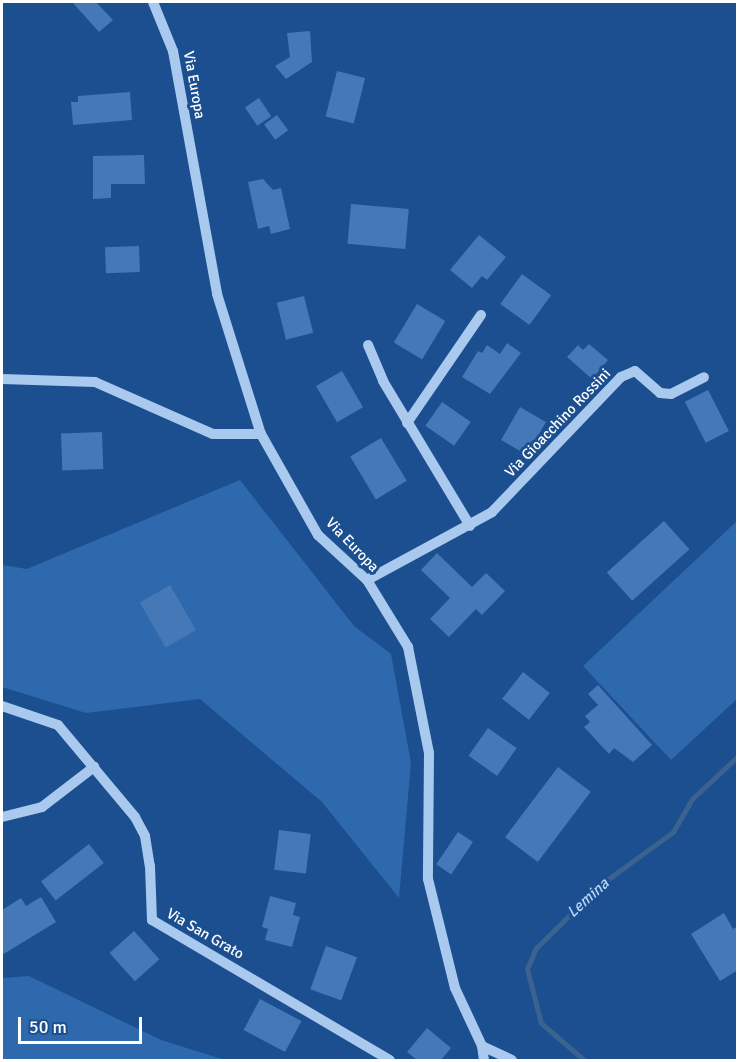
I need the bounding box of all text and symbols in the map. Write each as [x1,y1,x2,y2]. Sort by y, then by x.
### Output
street label: Via Europa [179,50,209,120]
street label: Via Gioacchino Rossini [501,365,615,481]
street label: Via Europa [322,514,382,576]
water label: Lemina [563,874,613,922]
street label: Via San Grato [163,905,247,963]
scale bar [21,1005,146,1043]
text: 50 m [29,1016,67,1038]

